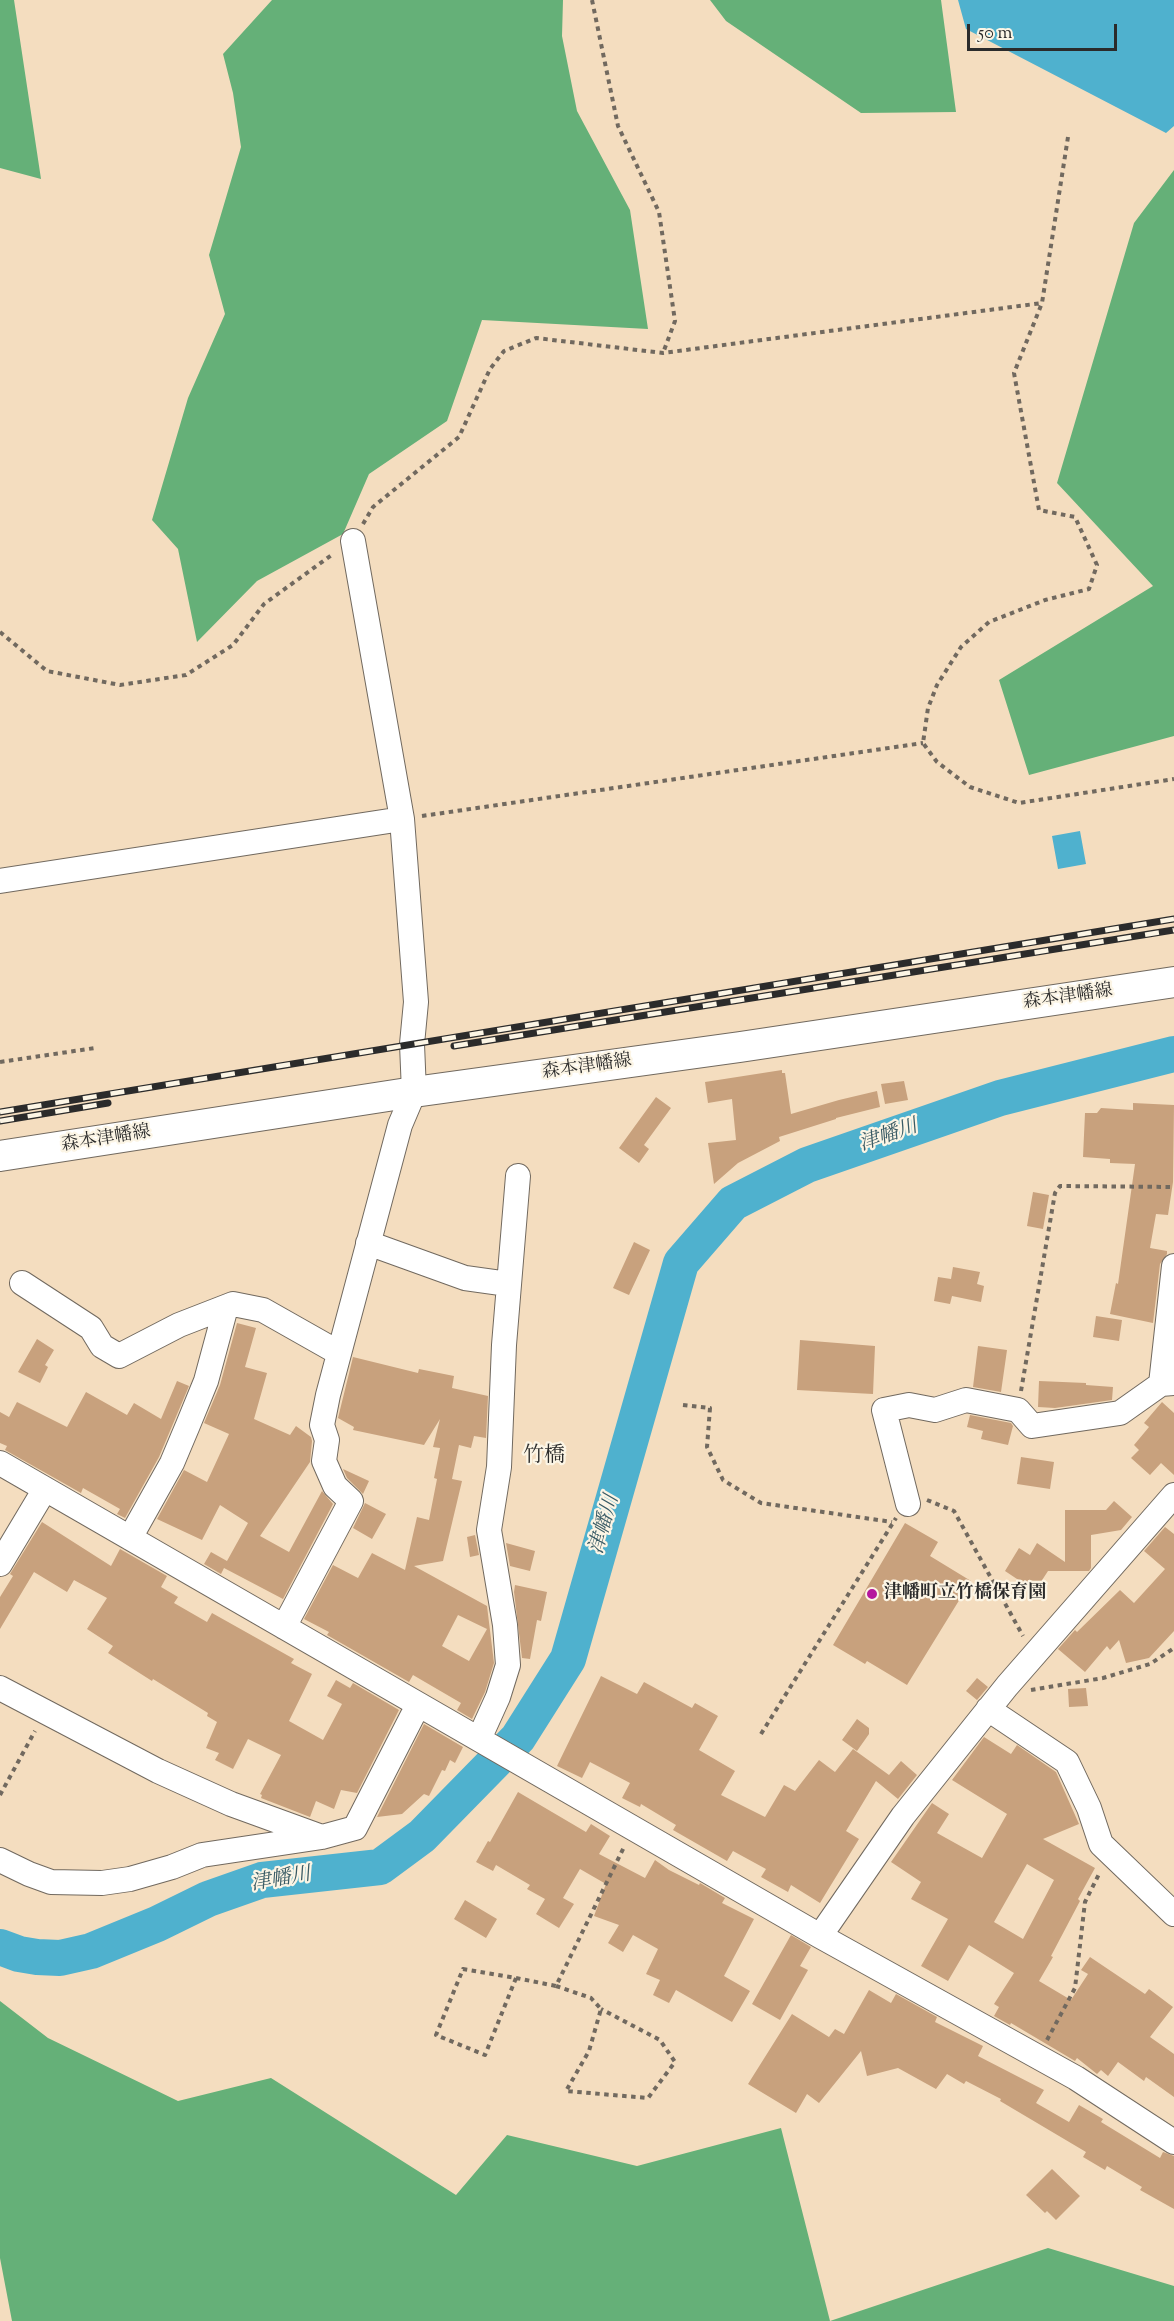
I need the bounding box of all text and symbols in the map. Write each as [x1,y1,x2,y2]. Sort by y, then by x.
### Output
scale bar [970,12,1120,50]
text: 50 m [978,21,1012,47]
street label: 森本津幡線 [1022,981,1114,1015]
street label: 森本津幡線 [541,1051,633,1085]
water label: 津幡川 [857,1116,921,1158]
street label: 森本津幡線 [60,1122,152,1158]
district label: 竹橋 [523,1444,565,1470]
water label: 津幡川 [586,1493,626,1557]
place label: 津幡町立竹橋保育園 [884,1583,1046,1605]
marker: 津幡町立竹橋保育園 [865,1587,879,1601]
water label: 津幡川 [249,1864,313,1898]

